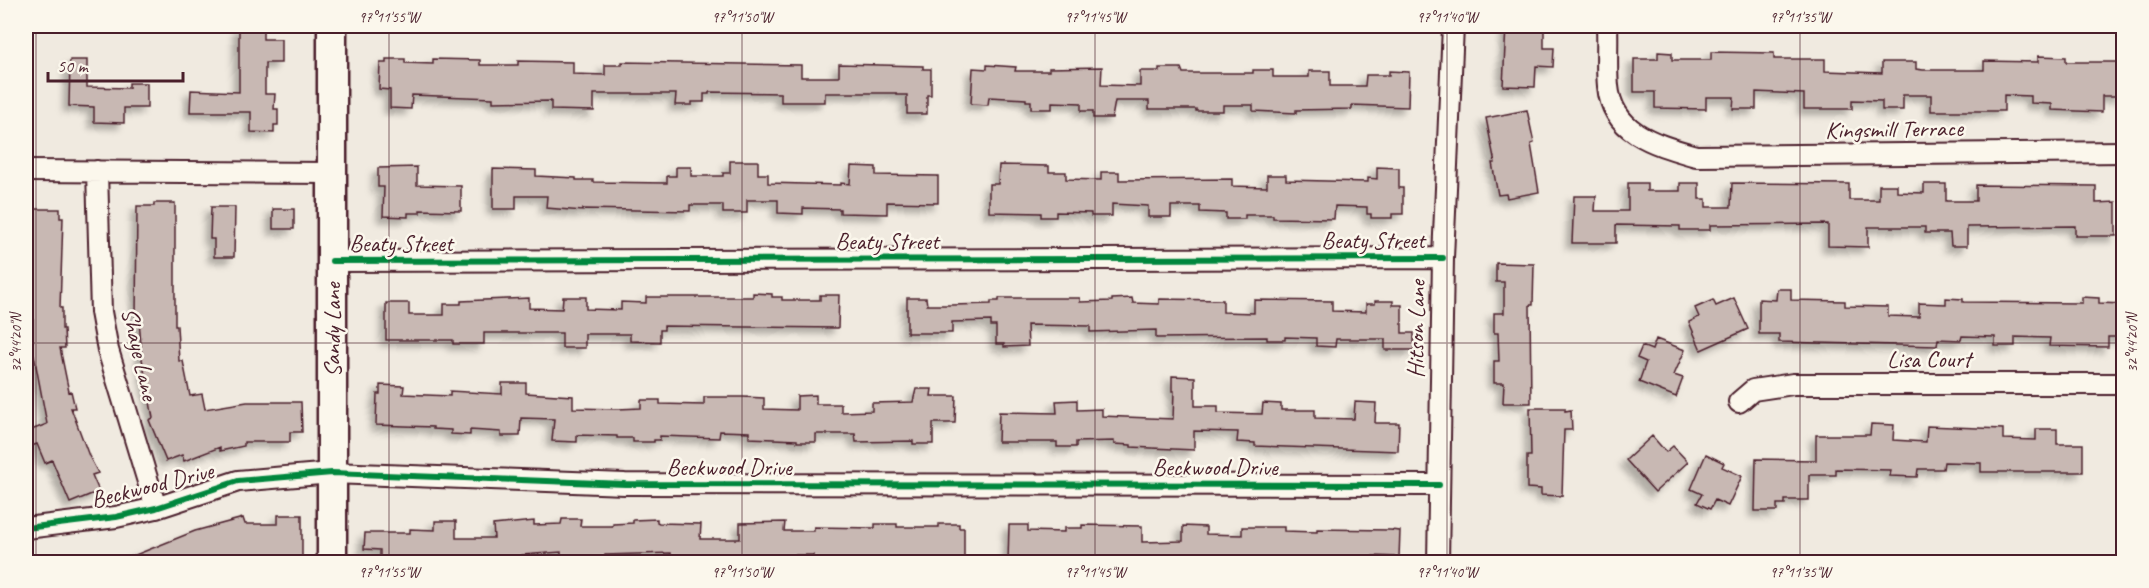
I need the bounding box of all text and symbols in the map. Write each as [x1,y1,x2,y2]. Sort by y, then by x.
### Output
text: 97°11'55"W [359,8,423,27]
text: 97°11'50"W [712,8,776,27]
text: 97°11'45"W [1065,8,1129,27]
text: 97°11'40"W [1417,8,1481,27]
text: 97°11'35"W [1770,8,1834,27]
scale bar [48,45,183,83]
text: 50 m [57,55,90,77]
street label: Kingsmill Terrace [1825,113,1965,145]
street label: Beaty Street [1321,225,1427,255]
street label: Beaty Street [835,226,941,256]
street label: Beaty Street [349,228,455,258]
street label: Hitson Lane [1400,277,1432,378]
street label: Sandy Lane [317,281,347,377]
street label: Shaye Lane [115,305,166,405]
text: 32°44'20"N [7,310,26,373]
text: 32°44'20"N [2123,310,2142,373]
street label: Lisa Court [1887,344,1974,374]
street label: Beckwood Drive [667,452,794,482]
street label: Beckwood Drive [1153,452,1280,482]
street label: Beckwood Drive [88,455,218,515]
text: 97°11'55"W [359,563,423,582]
text: 97°11'50"W [712,563,776,582]
text: 97°11'45"W [1065,563,1129,582]
text: 97°11'40"W [1417,563,1481,582]
text: 97°11'35"W [1770,563,1834,582]

